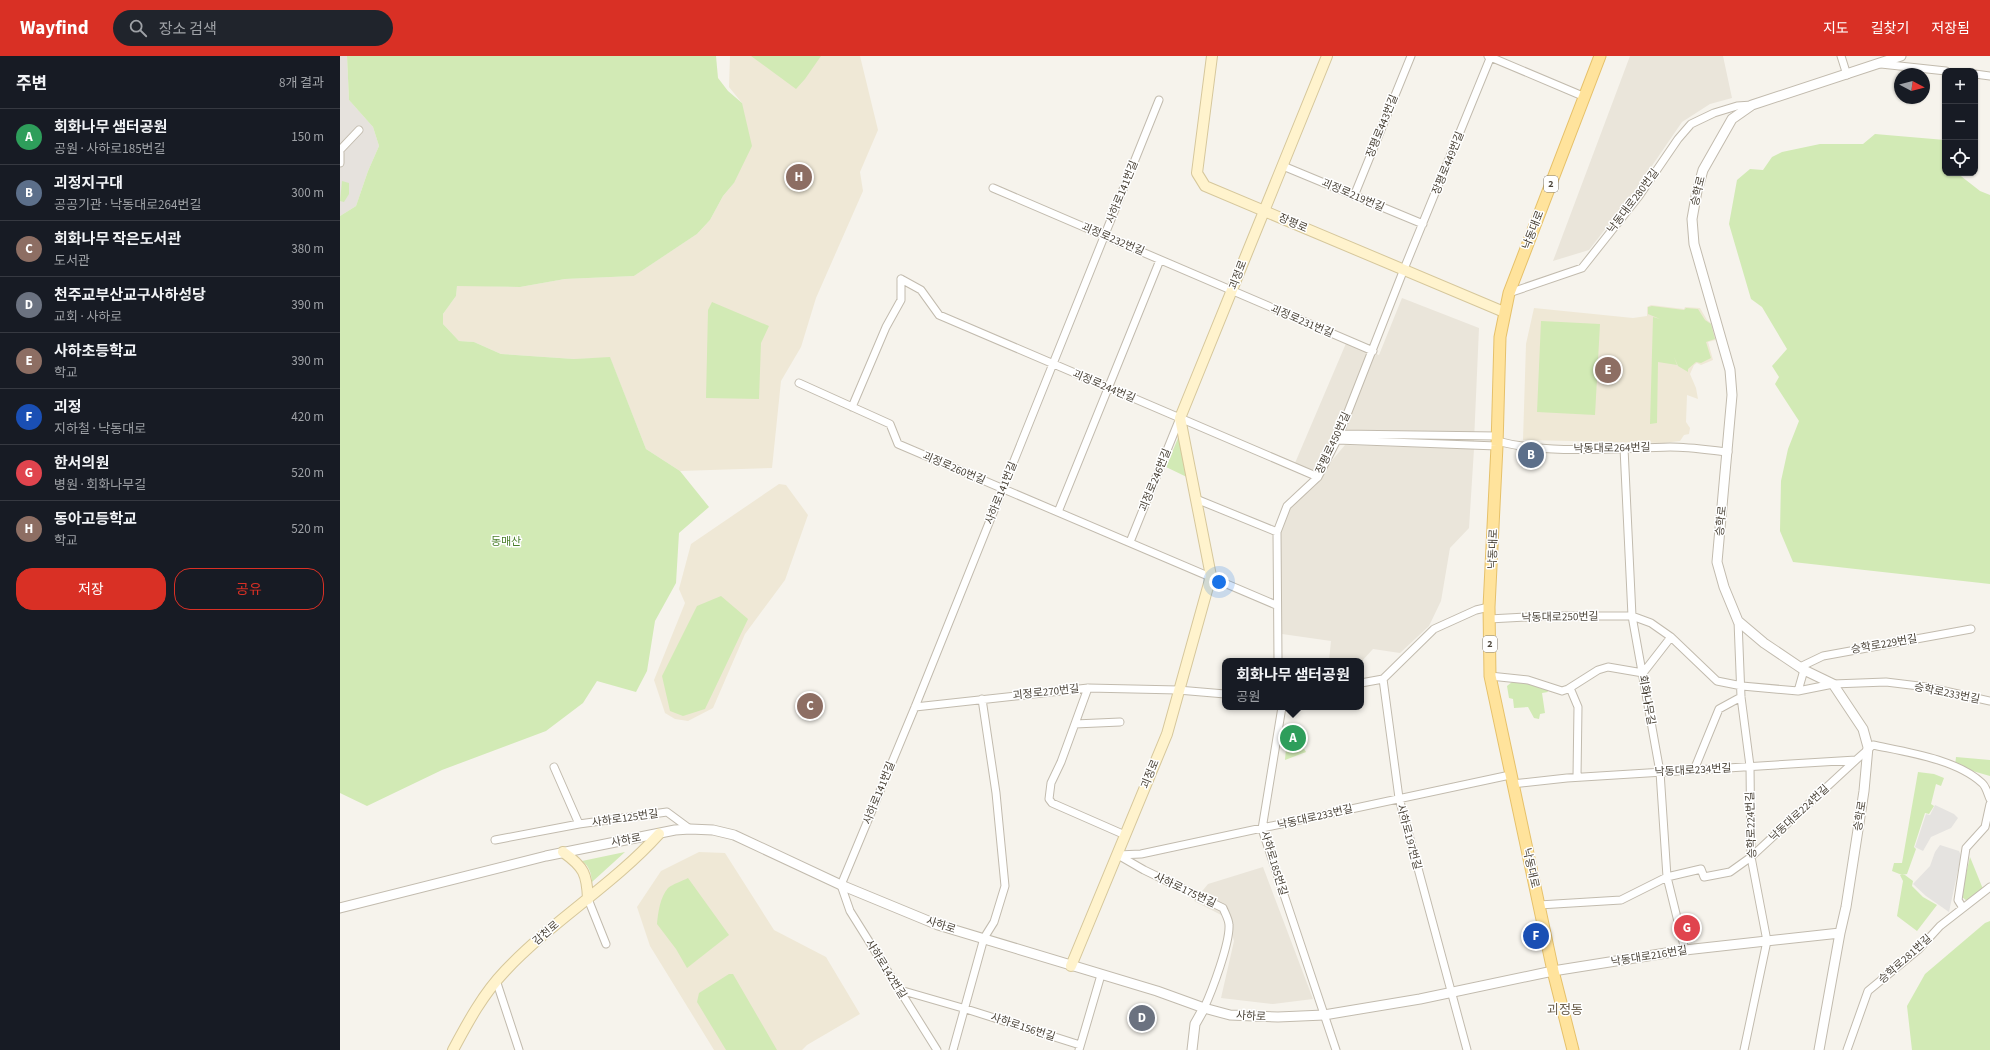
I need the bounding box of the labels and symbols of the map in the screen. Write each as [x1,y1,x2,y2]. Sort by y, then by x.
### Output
north arrow [1894,68,1930,104]
street label: 장평로443번길 [1362,92,1402,160]
street label: 장평로449번길 [1428,129,1468,197]
street label: 사하로141번길 [1102,158,1142,226]
pin: H [786,162,812,192]
street label: 낙동대로280번길 [1604,166,1662,236]
street label: 승학로 [1687,174,1709,208]
street label: 괴정로219번길 [1319,175,1387,215]
road number: 2 [1544,176,1558,192]
street label: 낙동대로 [1519,208,1547,252]
street label: 장평로 [1276,210,1310,236]
street label: 괴정로232번길 [1079,219,1147,259]
street label: 괴정로 [1226,258,1250,292]
street label: 괴정로231번길 [1268,301,1336,341]
pin: E [1595,355,1621,385]
street label: 괴정로244번길 [1070,366,1138,406]
street label: 장평로450번길 [1312,409,1354,477]
pin: B [1518,440,1544,470]
street label: 낙동대로264번길 [1573,440,1651,456]
street label: 괴정로246번길 [1135,446,1175,514]
street label: 괴정로260번길 [920,448,988,488]
street label: 사하로141번길 [981,459,1021,527]
street label: 승학로 [1712,505,1730,537]
street label: 낙동대로 [1485,529,1501,569]
park label: 동매산 [491,534,521,549]
your location [1209,572,1229,592]
street label: 낙동대로250번길 [1521,609,1599,625]
street label: 승학로229번길 [1850,631,1918,657]
road number: 2 [1483,636,1497,652]
street label: 회화나무길 [1635,674,1659,726]
street label: 승학로233번길 [1913,679,1981,707]
street label: 괴정로270번길 [1012,681,1080,703]
pin: C [797,691,823,721]
pin: A [1280,723,1306,753]
street label: 괴정로 [1137,757,1163,791]
street label: 사하로141번길 [859,759,899,827]
street label: 낙동대로234번길 [1654,760,1732,780]
street label: 낙동대로224번길 [1766,781,1832,845]
street label: 승학로224번길 [1742,791,1760,859]
street label: 승학로 [1850,800,1870,832]
street label: 낙동대로233번길 [1276,801,1354,833]
street label: 사하로197번길 [1393,803,1425,871]
street label: 사하로125번길 [591,806,659,830]
street label: 사하로185번길 [1257,829,1291,897]
street label: 사하로 [610,830,642,850]
street label: 낙동대로 [1519,847,1543,889]
street label: 사하로175번길 [1151,869,1219,911]
street label: 사하로 [924,913,958,937]
pin: G [1674,913,1700,943]
street label: 감천로 [530,917,562,949]
pin: F [1523,921,1549,951]
street label: 승학로281번길 [1875,931,1935,987]
street label: 사하로142번길 [862,937,910,1001]
street label: 낙동대로216번길 [1610,943,1688,969]
district label: 괴정동 [1547,1001,1583,1019]
pin: D [1129,1003,1155,1033]
street label: 사하로 [1235,1008,1267,1024]
street label: 사하로156번길 [989,1010,1057,1044]

